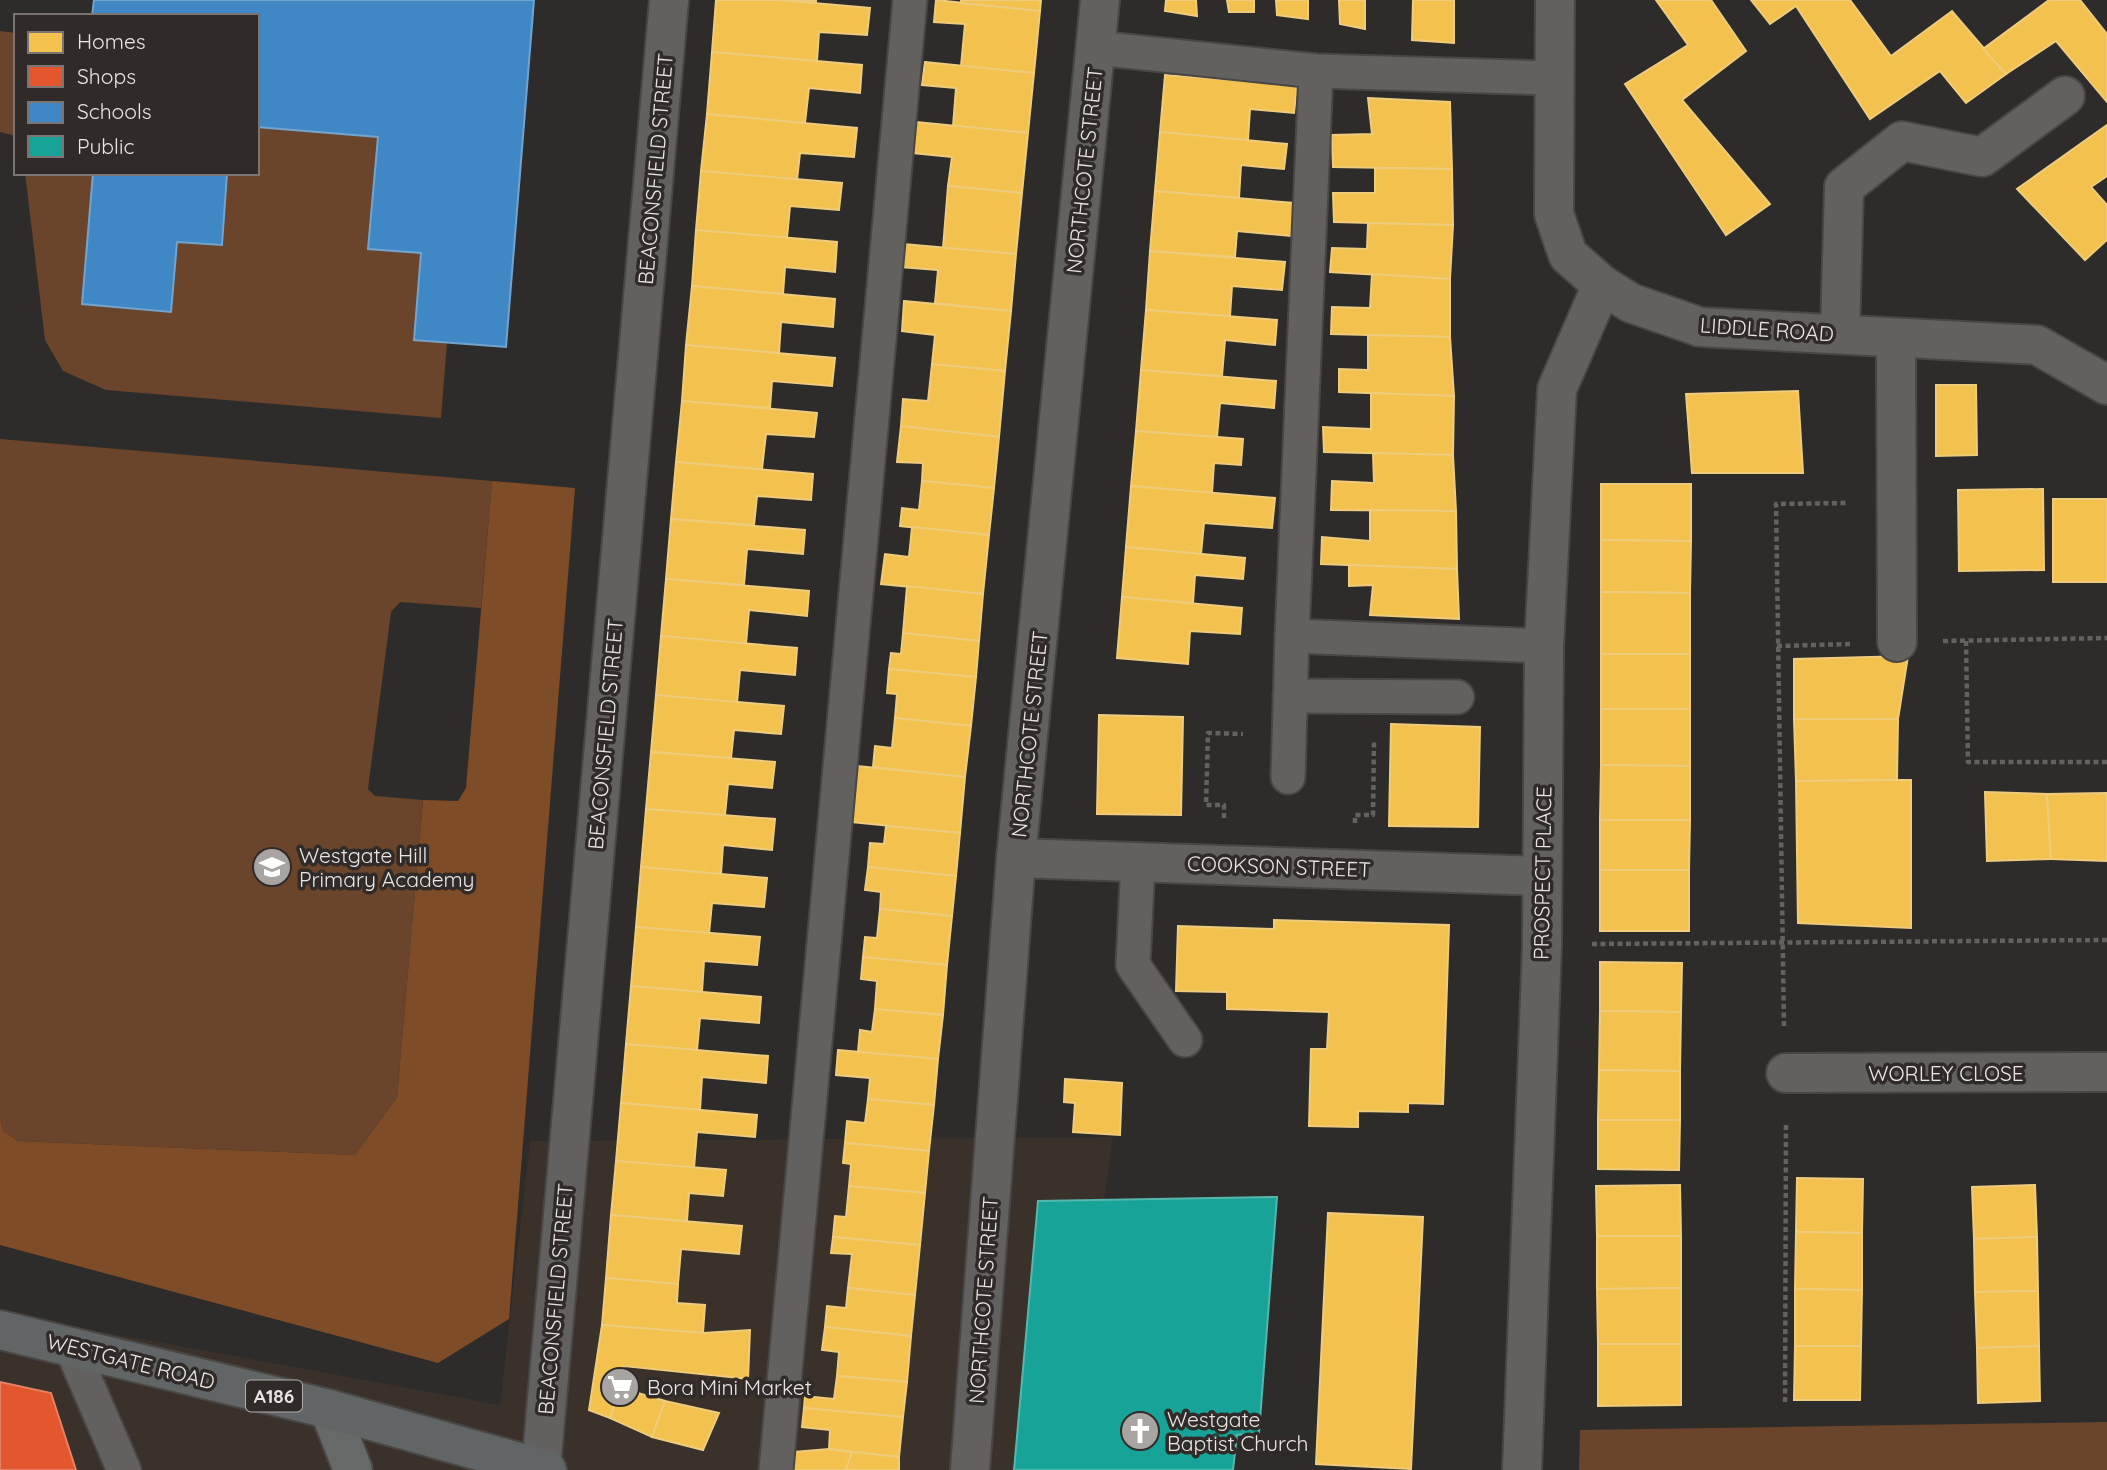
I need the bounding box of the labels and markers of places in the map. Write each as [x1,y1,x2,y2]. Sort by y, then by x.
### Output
place label: Westgate Hill Primary Academy [299,842,474,892]
school or university icon: Westgate Hill Primary Academy [251,846,293,888]
supermarket icon: Bora Mini Market [599,1366,641,1408]
place label: Bora Mini Market [647,1374,812,1400]
place label: Westgate Baptist Church [1167,1406,1308,1456]
church icon: Westgate Baptist Church [1119,1410,1161,1452]

